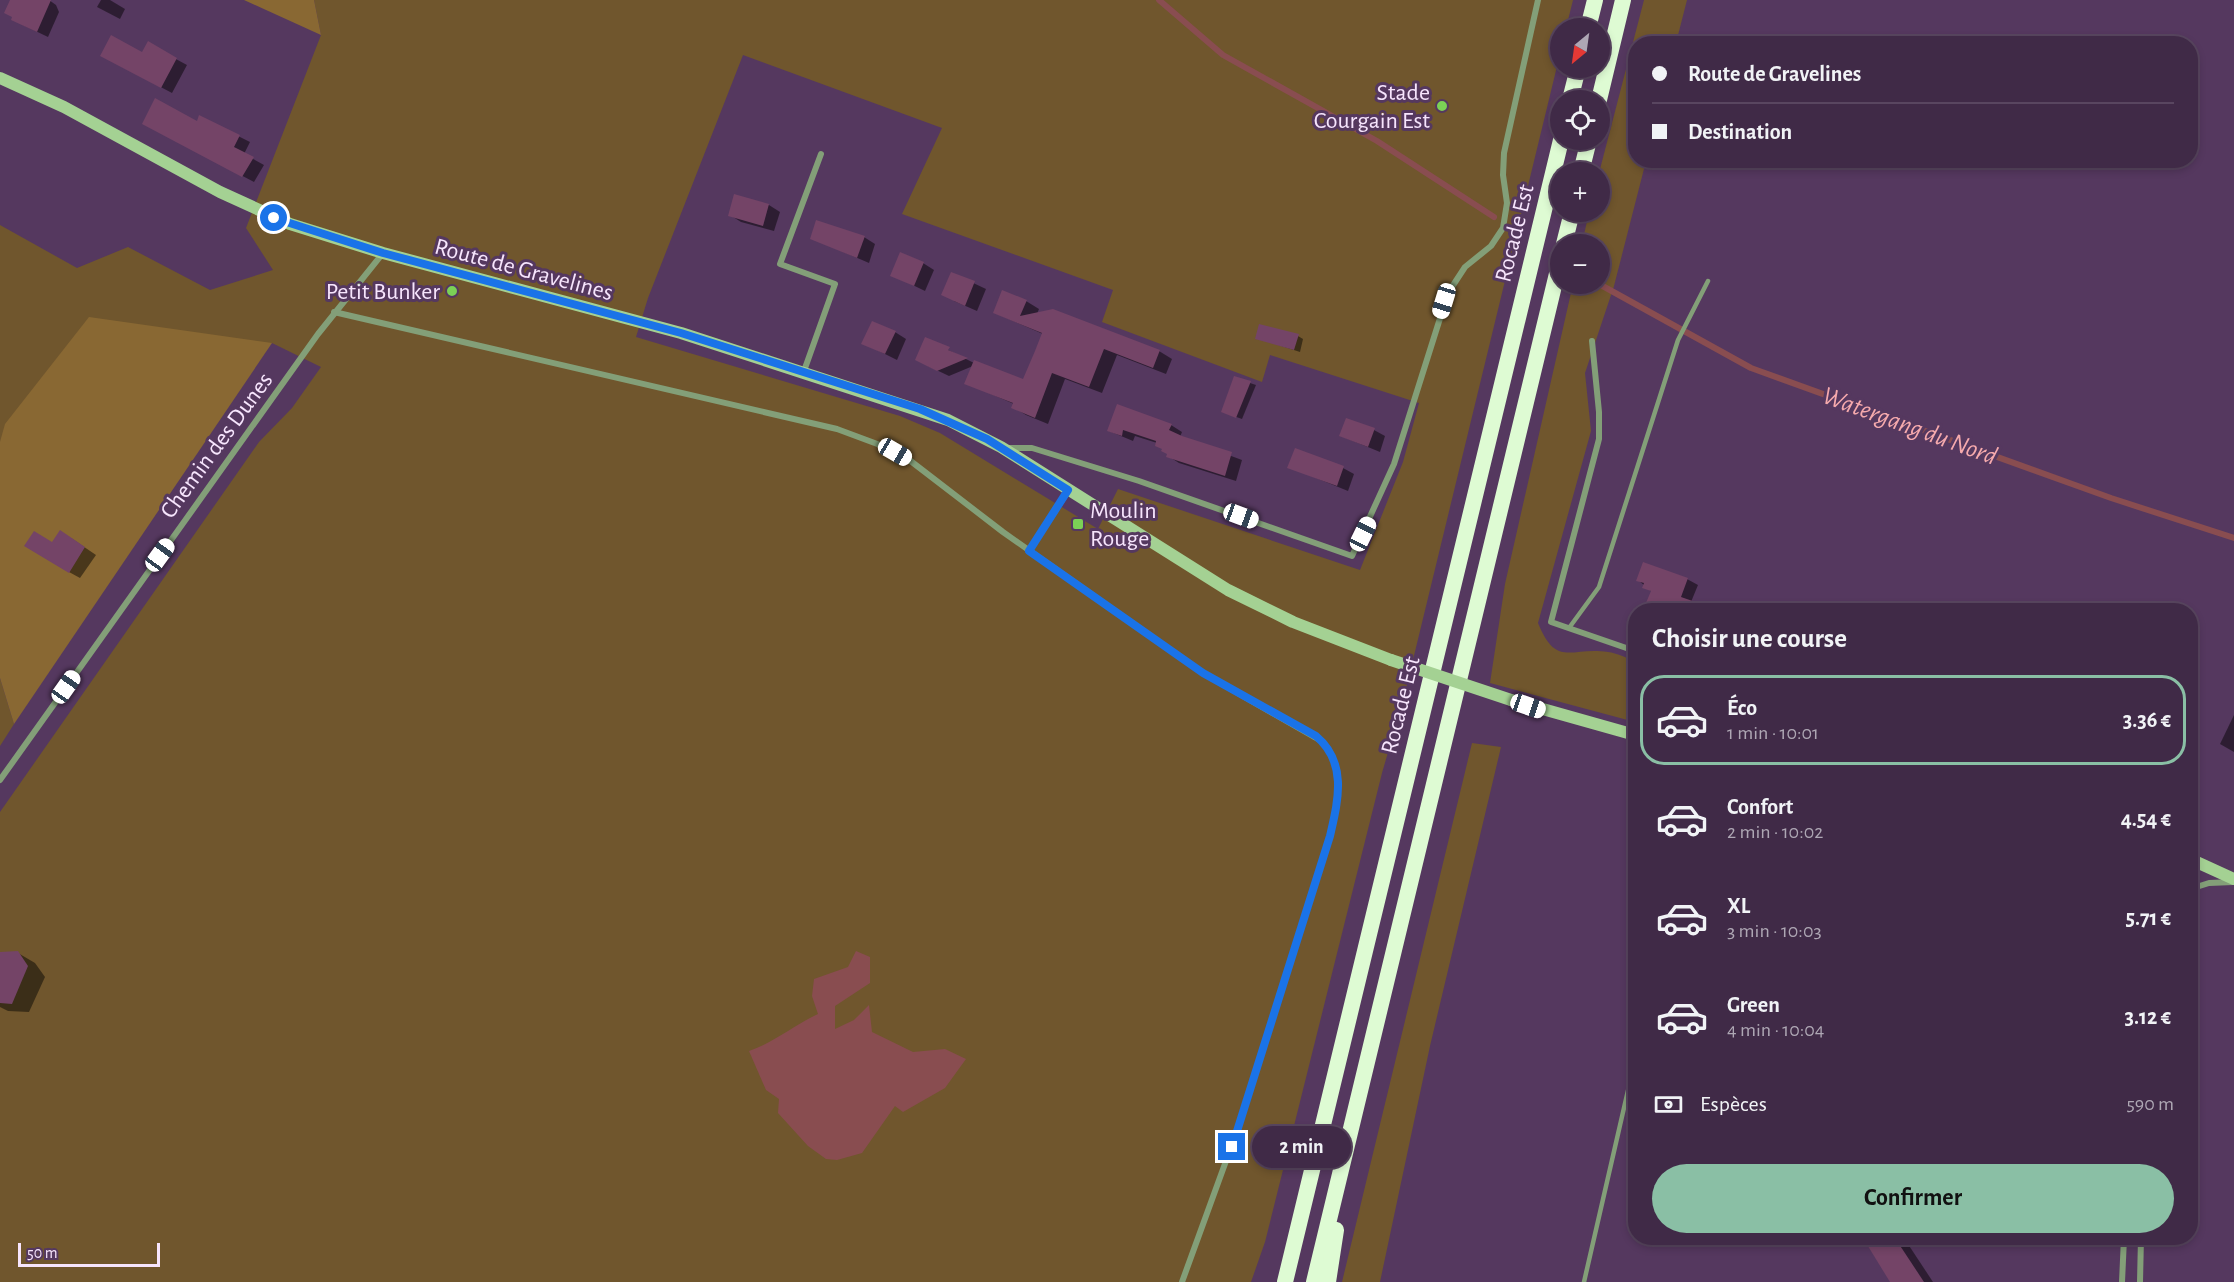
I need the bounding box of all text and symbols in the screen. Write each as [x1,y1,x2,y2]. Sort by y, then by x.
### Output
north arrow [1550,18,1610,78]
map controls [1550,18,1610,294]
text: Route de Gravelines [1688,63,1861,85]
place label: Stade Courgain Est [1314,81,1430,133]
button: locate [1550,90,1610,150]
marker: Stade Courgain Est [1435,99,1449,113]
text: Destination [1688,121,1792,143]
button: + [1550,162,1610,222]
street label: Rocade Est [1491,182,1539,285]
route start [260,204,287,231]
button: − [1550,234,1610,294]
street label: Route de Gravelines [432,235,615,305]
place label: Petit Bunker [326,280,440,304]
car [1430,281,1458,321]
marker: Petit Bunker [445,284,459,298]
street label: Chemin des Dunes [156,368,278,523]
water label: Watergang du Nord [1819,382,2001,470]
car [875,435,915,469]
place label: Moulin Rouge [1090,499,1157,551]
car [1221,501,1261,531]
car [1347,514,1379,554]
marker: Moulin Rouge [1071,517,1085,531]
car [142,535,178,575]
text: Choisir une course [1652,625,1847,652]
street label: Rocade Est [1377,654,1425,757]
car [48,667,84,707]
car [1508,692,1548,720]
icon: car [1655,693,1709,747]
text: Éco [1727,697,1757,719]
text: 3.36 € [2123,709,2171,731]
text: 1 min · 10:01 [1727,723,1819,743]
icon: car [1655,792,1709,846]
text: Confort [1727,796,1793,818]
text: 4.54 € [2121,808,2171,830]
text: 2 min · 10:02 [1727,822,1823,842]
icon: car [1655,891,1709,945]
text: XL [1727,895,1750,917]
text: 5.71 € [2125,907,2171,929]
text: 3 min · 10:03 [1727,921,1822,941]
icon: car [1655,990,1709,1044]
text: Green [1727,994,1780,1016]
text: 3.12 € [2125,1006,2171,1028]
text: 4 min · 10:04 [1727,1020,1824,1040]
icon: cash [1652,1088,1685,1121]
text: Espèces [1700,1093,1767,1115]
text: 590 m [2126,1094,2174,1114]
callout: 2 min [1253,1126,1352,1168]
route end [1218,1133,1245,1160]
text: 2 min [1279,1137,1324,1157]
button: Confirmer [1652,1164,2174,1233]
scale bar [18,1240,160,1268]
text: 50 m [27,1245,58,1261]

